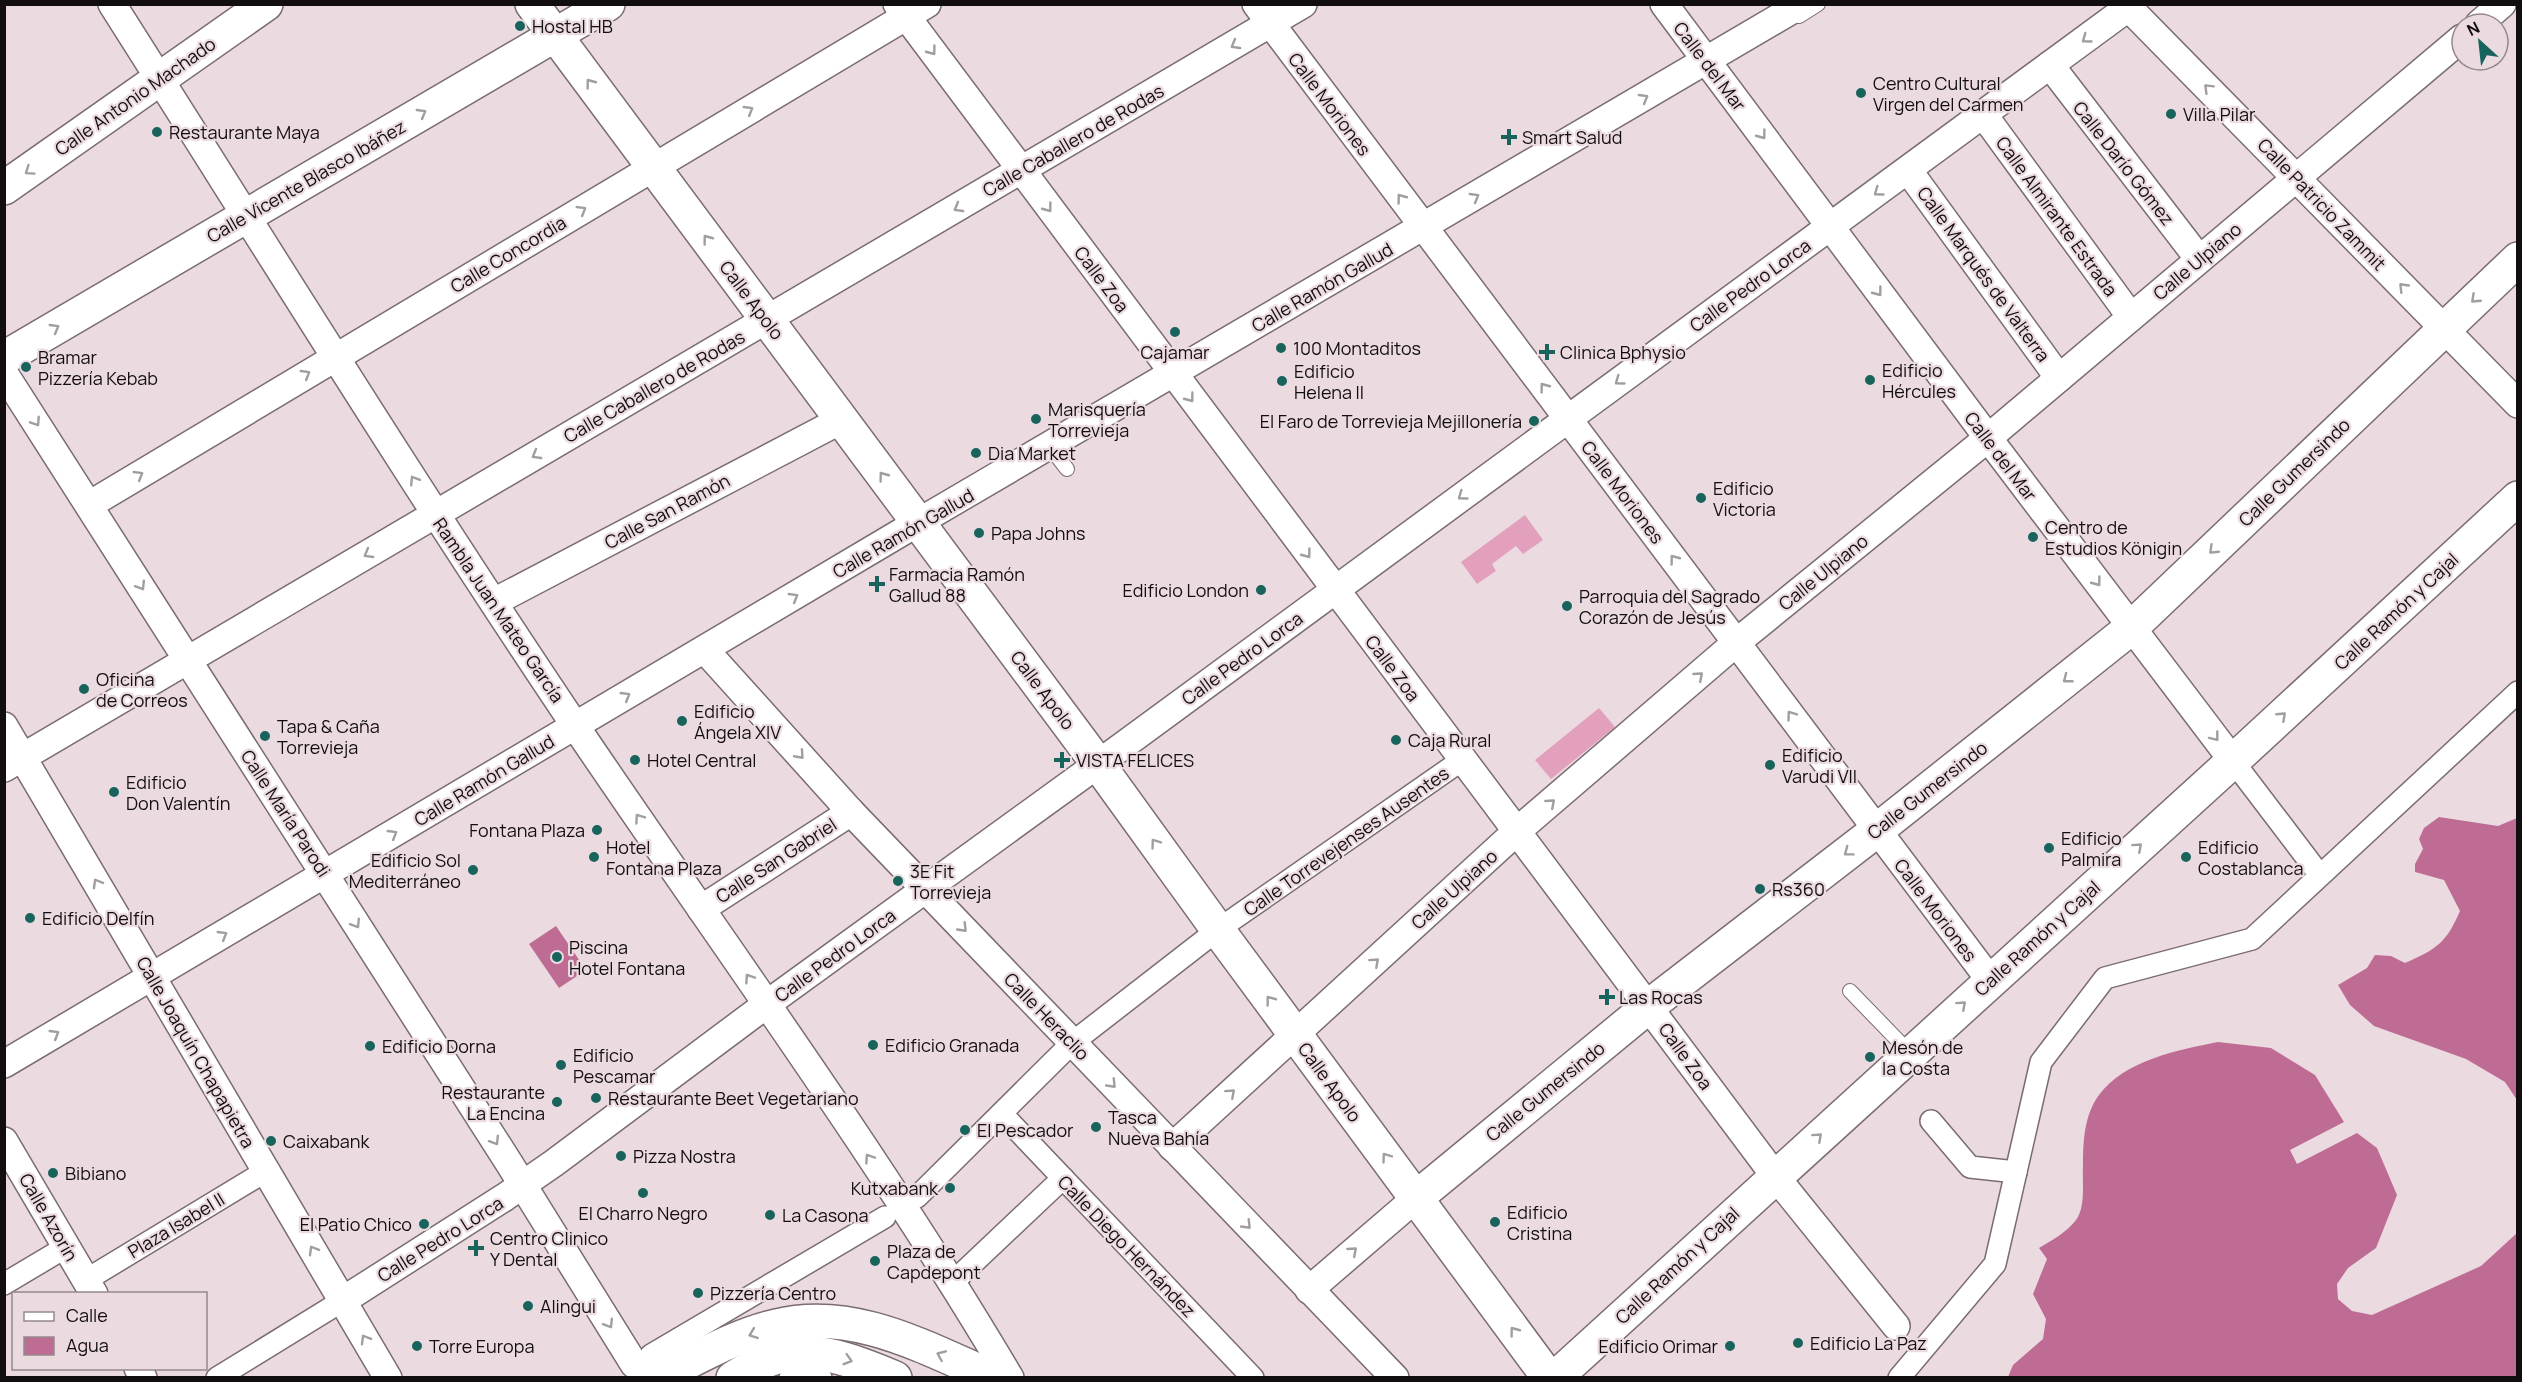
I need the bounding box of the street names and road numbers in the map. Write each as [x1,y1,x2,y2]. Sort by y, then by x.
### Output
street label: Calle del Mar [1669,16,1752,116]
street label: Calle Antonio Machado [50,31,220,161]
street label: Calle Moriones [1283,48,1377,160]
street label: Calle Caballero de Rodas [978,78,1168,202]
street label: Calle Darío Gómez [2068,96,2180,230]
street label: Calle Vicente Blasco Ibáñez [202,114,410,248]
street label: Calle Almirante Estrada [1991,131,2123,301]
street label: Calle Patricio Zammit [2253,133,2391,275]
street label: Calle Marqués de Valterra [1912,182,2056,366]
street label: Calle Concordia [446,210,570,298]
street label: Calle Ulpiano [2148,217,2246,305]
street label: Calle Pedro Lorca [1685,233,1815,337]
street label: Calle Ramón Gallud [1247,237,1397,337]
street label: Calle Zoa [1069,241,1135,317]
street label: Calle Apolo [714,256,790,344]
street label: Calle Caballero de Rodas [559,324,749,448]
street label: Calle del Mar [1960,406,2043,506]
street label: Calle Gumersindo [2233,413,2355,531]
street label: Calle Moriones [1576,436,1670,548]
street label: Calle San Ramón [600,468,734,554]
street label: Calle Ramón Gallud [828,483,978,583]
street label: Rambla Juan Mateo García [428,513,570,707]
street label: Calle Ulpiano [1773,529,1873,615]
street label: Calle Ramón y Cajal [2329,547,2463,675]
street label: Calle Pedro Lorca [1177,606,1307,710]
street label: Calle Zoa [1360,630,1426,706]
street label: Calle Apolo [1005,646,1081,734]
street label: Calle Ramón Gallud [410,729,558,831]
street label: Calle Gumersindo [1862,736,1992,844]
street label: Calle María Parodi [236,745,336,881]
street label: Calle Torrevejenses Ausentes [1239,761,1453,921]
street label: Calle San Gabriel [711,812,841,908]
street label: Calle Ulpiano [1406,844,1502,934]
street label: Calle Moriones [1889,854,1983,966]
street label: Calle Ramón y Cajal [1969,875,2105,1001]
street label: Calle Pedro Lorca [770,903,900,1007]
street label: Calle Joaquín Chapapietra [131,952,261,1152]
street label: Calle Heraclio [999,967,1095,1065]
street label: Calle Zoa [1654,1018,1718,1094]
street label: Calle Gumersindo [1481,1036,1609,1146]
street label: Calle Apolo [1293,1037,1367,1127]
street label: Calle Azorín [14,1169,84,1265]
street label: Calle Diego Hernández [1053,1170,1201,1322]
street label: Plaza Isabel II [123,1187,229,1263]
street label: Calle Pedro Lorca [373,1191,507,1287]
street label: Calle Ramón y Cajal [1610,1201,1744,1329]

